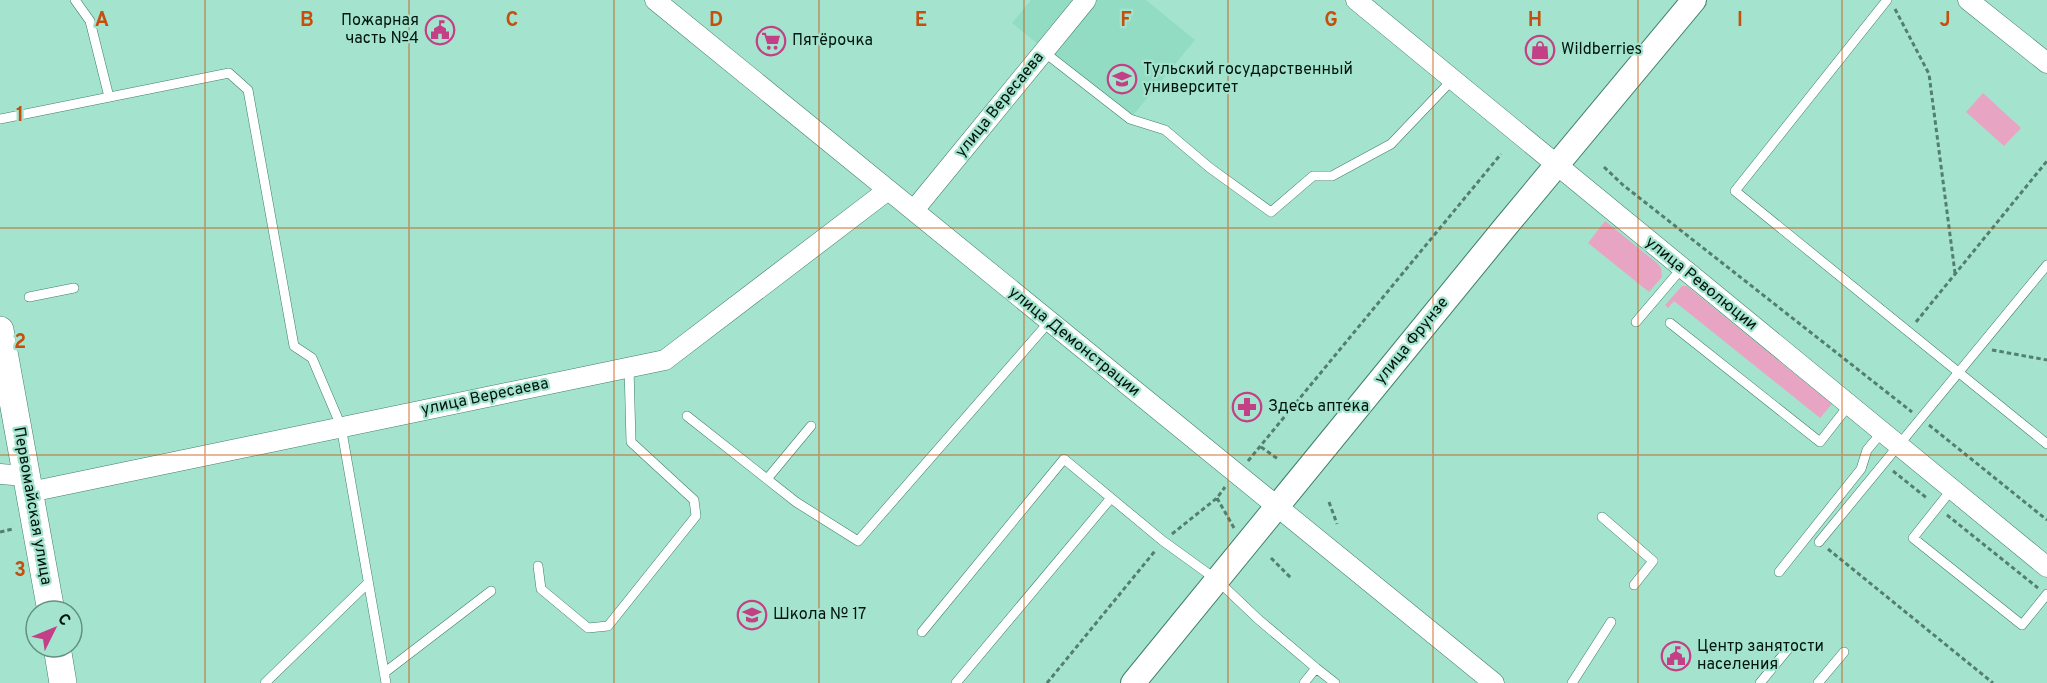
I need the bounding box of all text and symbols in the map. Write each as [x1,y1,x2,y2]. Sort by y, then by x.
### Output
text: A [95,8,109,34]
text: B [300,8,314,34]
text: C [506,8,518,34]
text: D [709,8,723,34]
text: E [915,8,927,34]
text: F [1120,8,1132,34]
text: G [1324,8,1338,34]
text: H [1528,8,1542,34]
text: I [1737,8,1743,34]
text: J [1939,8,1951,34]
place label: Пожарная часть №4 [341,11,419,49]
public building icon: Пожарная часть №4 [424,14,456,46]
supermarket icon: Пятёрочка [755,25,787,57]
place label: Пятёрочка [792,31,873,51]
shop icon: Wildberries [1524,34,1556,66]
place label: Wildberries [1561,40,1642,60]
street label: улица Вересаева [951,48,1049,162]
place label: Тульский государственный университет [1143,60,1353,98]
school or university icon: Тульский государственный университет [1106,63,1138,95]
text: 1 [16,103,24,129]
street label: улица Революции [1641,233,1761,335]
street label: улица Демонстрации [1004,283,1144,401]
street label: улица Фрунзе [1371,293,1453,389]
text: 2 [14,330,26,356]
street label: улица Вересаева [419,374,551,420]
pharmacy icon: Здесь аптека [1231,391,1263,423]
place label: Здесь аптека [1268,397,1369,417]
street label: Первомайская улица [8,425,56,587]
text: 3 [14,558,26,584]
north arrow [24,599,84,659]
school or university icon: Школа № 17 [736,599,768,631]
place label: Школа № 17 [773,605,866,625]
text: С [53,610,74,631]
place label: Центр занятости населения [1697,637,1824,675]
public building icon: Центр занятости населения [1660,640,1692,672]

